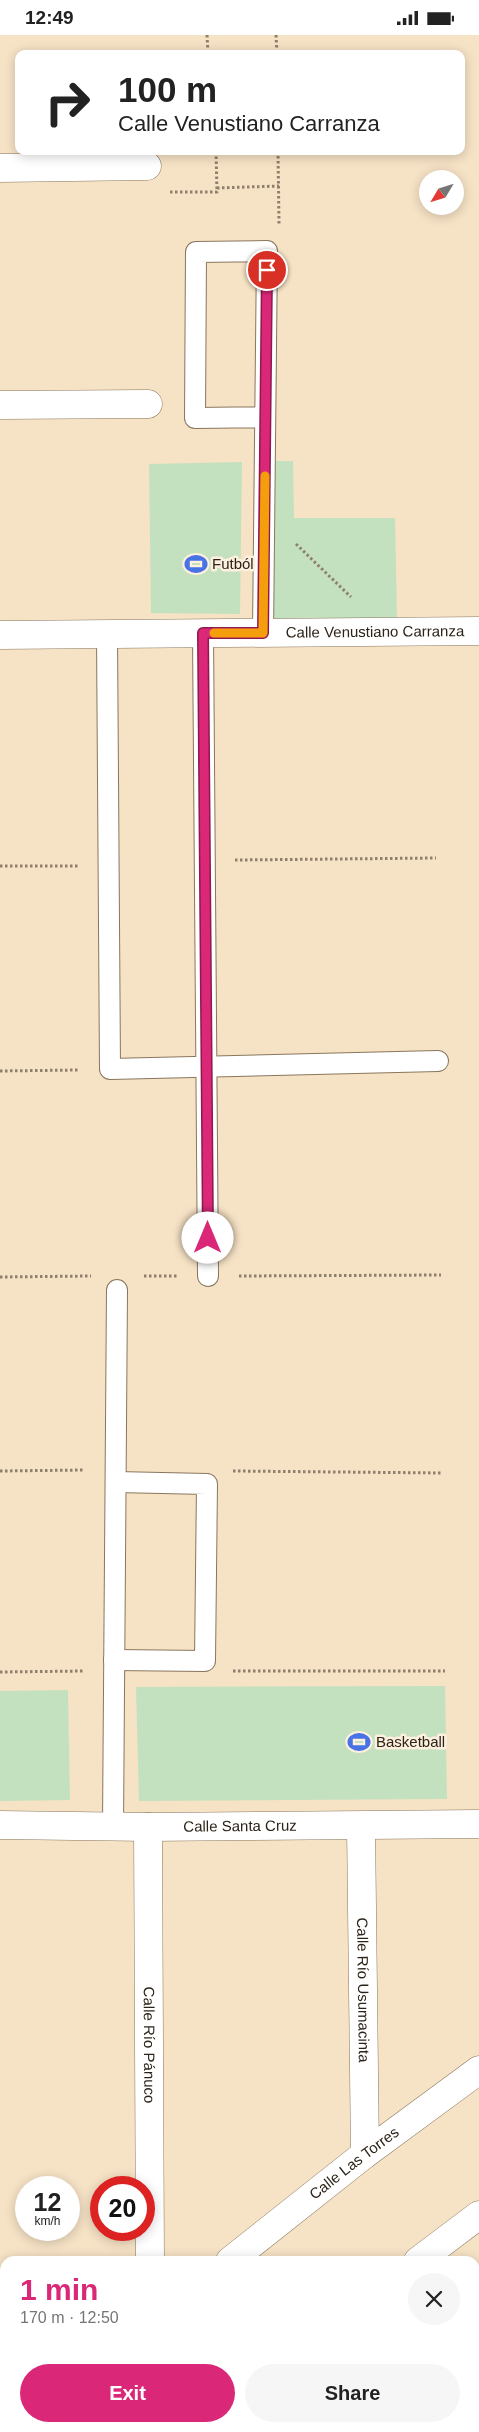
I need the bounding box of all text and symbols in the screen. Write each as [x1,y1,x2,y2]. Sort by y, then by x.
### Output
text: 12:49 [25,7,74,28]
icon: right [35,70,100,135]
text: 100 m [118,70,217,109]
text: Calle Venustiano Carranza [118,111,380,136]
north arrow [419,170,464,215]
map controls [419,170,464,215]
pin [246,249,288,291]
icon: arrive [253,256,281,284]
sports icon: Futból [183,551,209,577]
place label: Futból [212,555,254,572]
street label: Calle Venustiano Carranza [286,622,465,641]
position arrow [181,1211,233,1263]
sports icon: Basketball [346,1729,372,1755]
place label: Basketball [376,1733,445,1750]
street label: Calle Santa Cruz [183,1817,297,1835]
street label: Calle Río Usumacinta [354,1917,373,2063]
street label: Calle Río Pánuco [141,1987,158,2103]
street label: Calle Las Torres [306,2123,402,2203]
speed limit sign: 20 [90,2176,155,2241]
text: 12 [34,2188,61,2216]
text: km/h [34,2214,61,2228]
text: 1 min [20,2273,98,2306]
button: close [408,2273,460,2325]
text: 170 m · 12:50 [20,2309,119,2326]
button: Exit [20,2364,235,2422]
button: Share [245,2364,460,2422]

